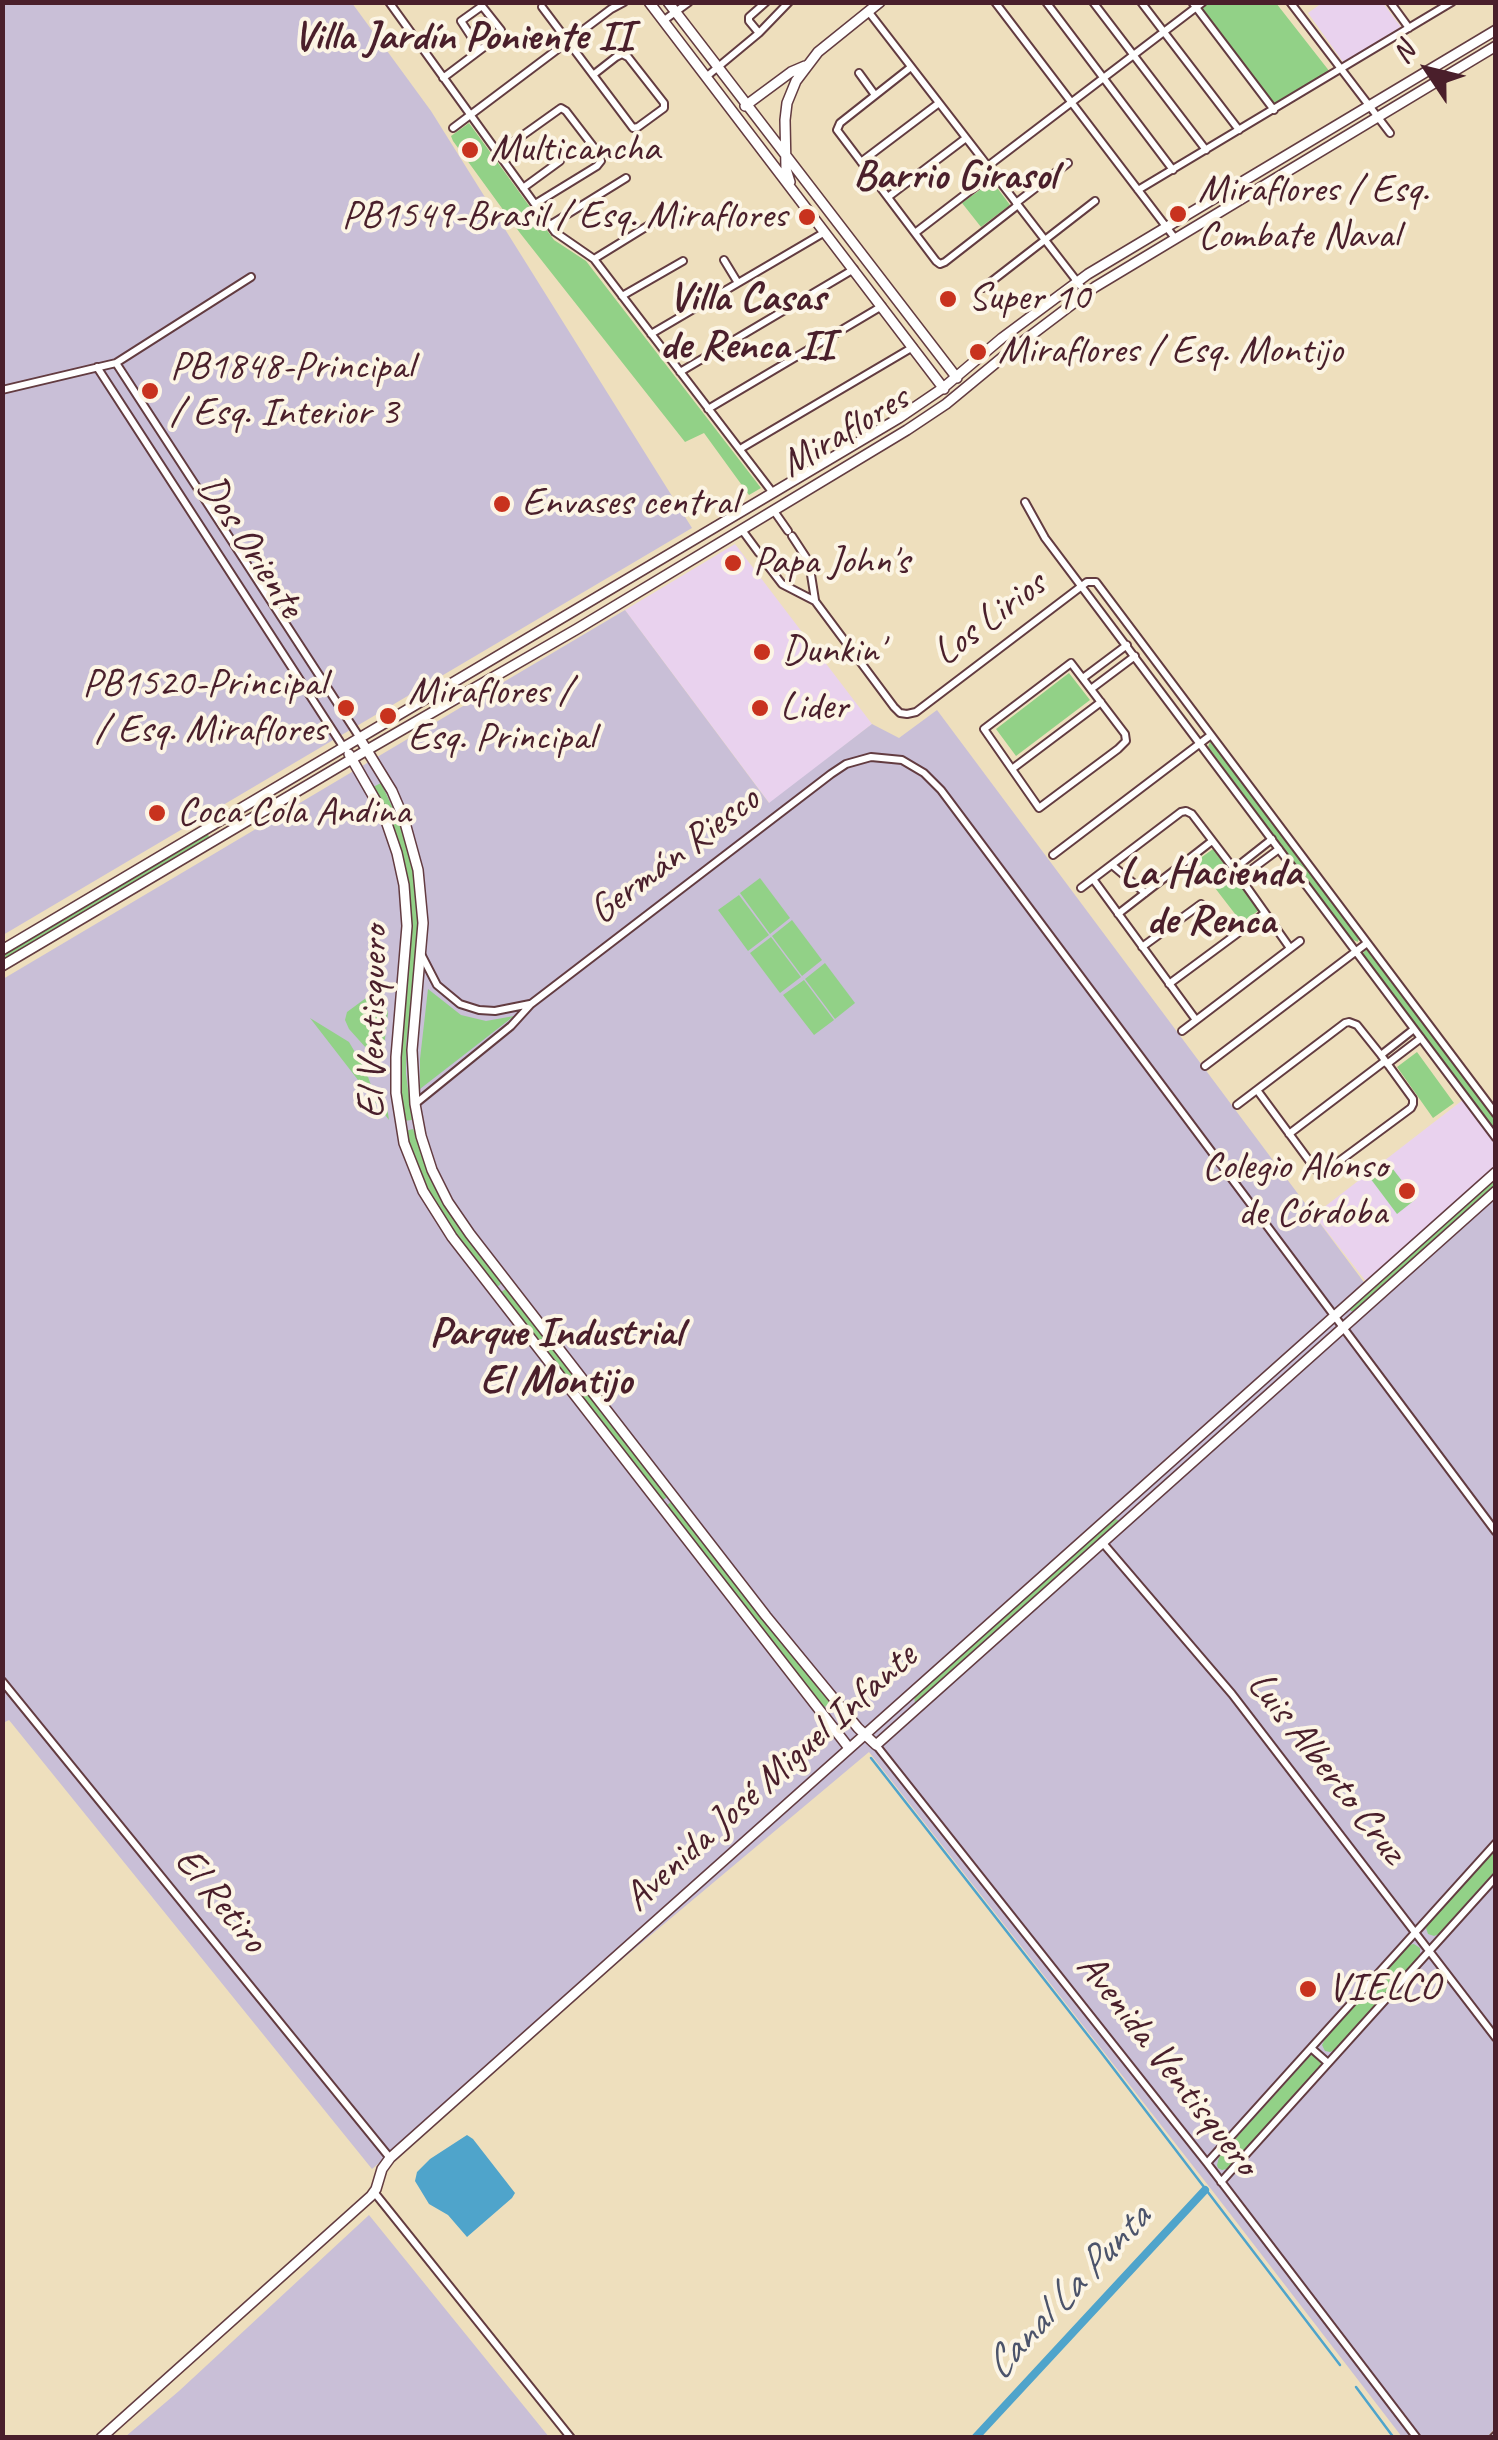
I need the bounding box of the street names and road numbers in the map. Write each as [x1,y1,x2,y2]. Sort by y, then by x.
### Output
street label: Miraflores [772,375,918,489]
street label: Dos Oriente [186,467,314,627]
street label: Los Lirios [924,561,1056,677]
street label: Germán Riesco [581,777,769,935]
street label: El Ventisquero [348,925,400,1119]
street label: Avenida José Miguel Infante [615,1634,927,1922]
street label: Luis Alberto Cruz [1236,1662,1416,1874]
street label: El Retiro [163,1839,277,1963]
street label: Avenida Ventisquero [1065,1944,1269,2186]

